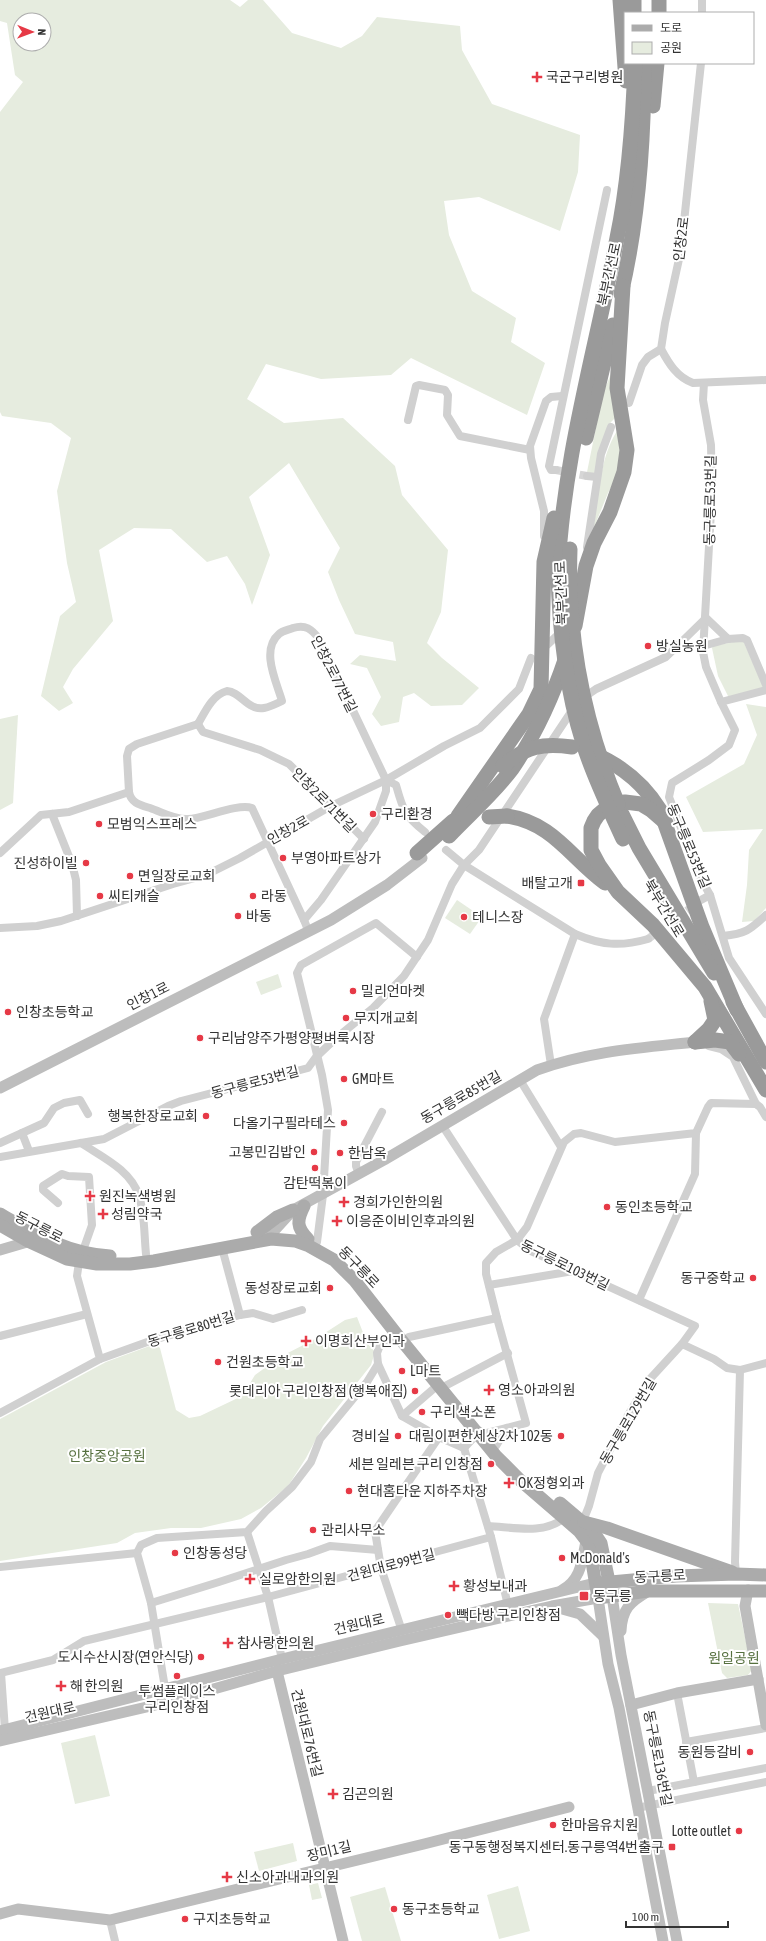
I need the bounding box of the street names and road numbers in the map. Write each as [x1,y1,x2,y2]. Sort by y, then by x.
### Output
street label: 인창2로 [670,215,692,262]
street label: 북부간선로 [594,241,624,307]
street label: 동구릉로53번길 [701,455,719,545]
street label: 북부간선로 [552,560,570,625]
street label: 인창2로77번길 [308,633,360,715]
street label: 인창2로71번길 [288,764,360,836]
street label: 동구릉로53번길 [664,801,714,891]
street label: 인창2로 [264,812,312,848]
street label: 북부간선로 [641,876,688,940]
street label: 인창1로 [124,979,172,1013]
street label: 동구릉로53번길 [209,1063,301,1101]
street label: 동구릉로85번길 [418,1067,504,1127]
street label: 동구릉로 [12,1208,66,1246]
street label: 동구릉로103번길 [518,1237,612,1293]
street label: 동구릉로 [335,1243,383,1291]
street label: 동구릉로80번길 [145,1308,237,1350]
street label: 동구릉로129번길 [597,1375,659,1467]
street label: 건원대로99번길 [345,1546,437,1584]
street label: 동구릉로 [634,1567,686,1585]
street label: 건원대로 [332,1610,386,1638]
street label: 건원대로76번길 [288,1687,326,1779]
street label: 건원대로 [23,1698,77,1726]
street label: 동구릉로136번길 [641,1709,675,1807]
street label: 장미1길 [305,1838,353,1864]

